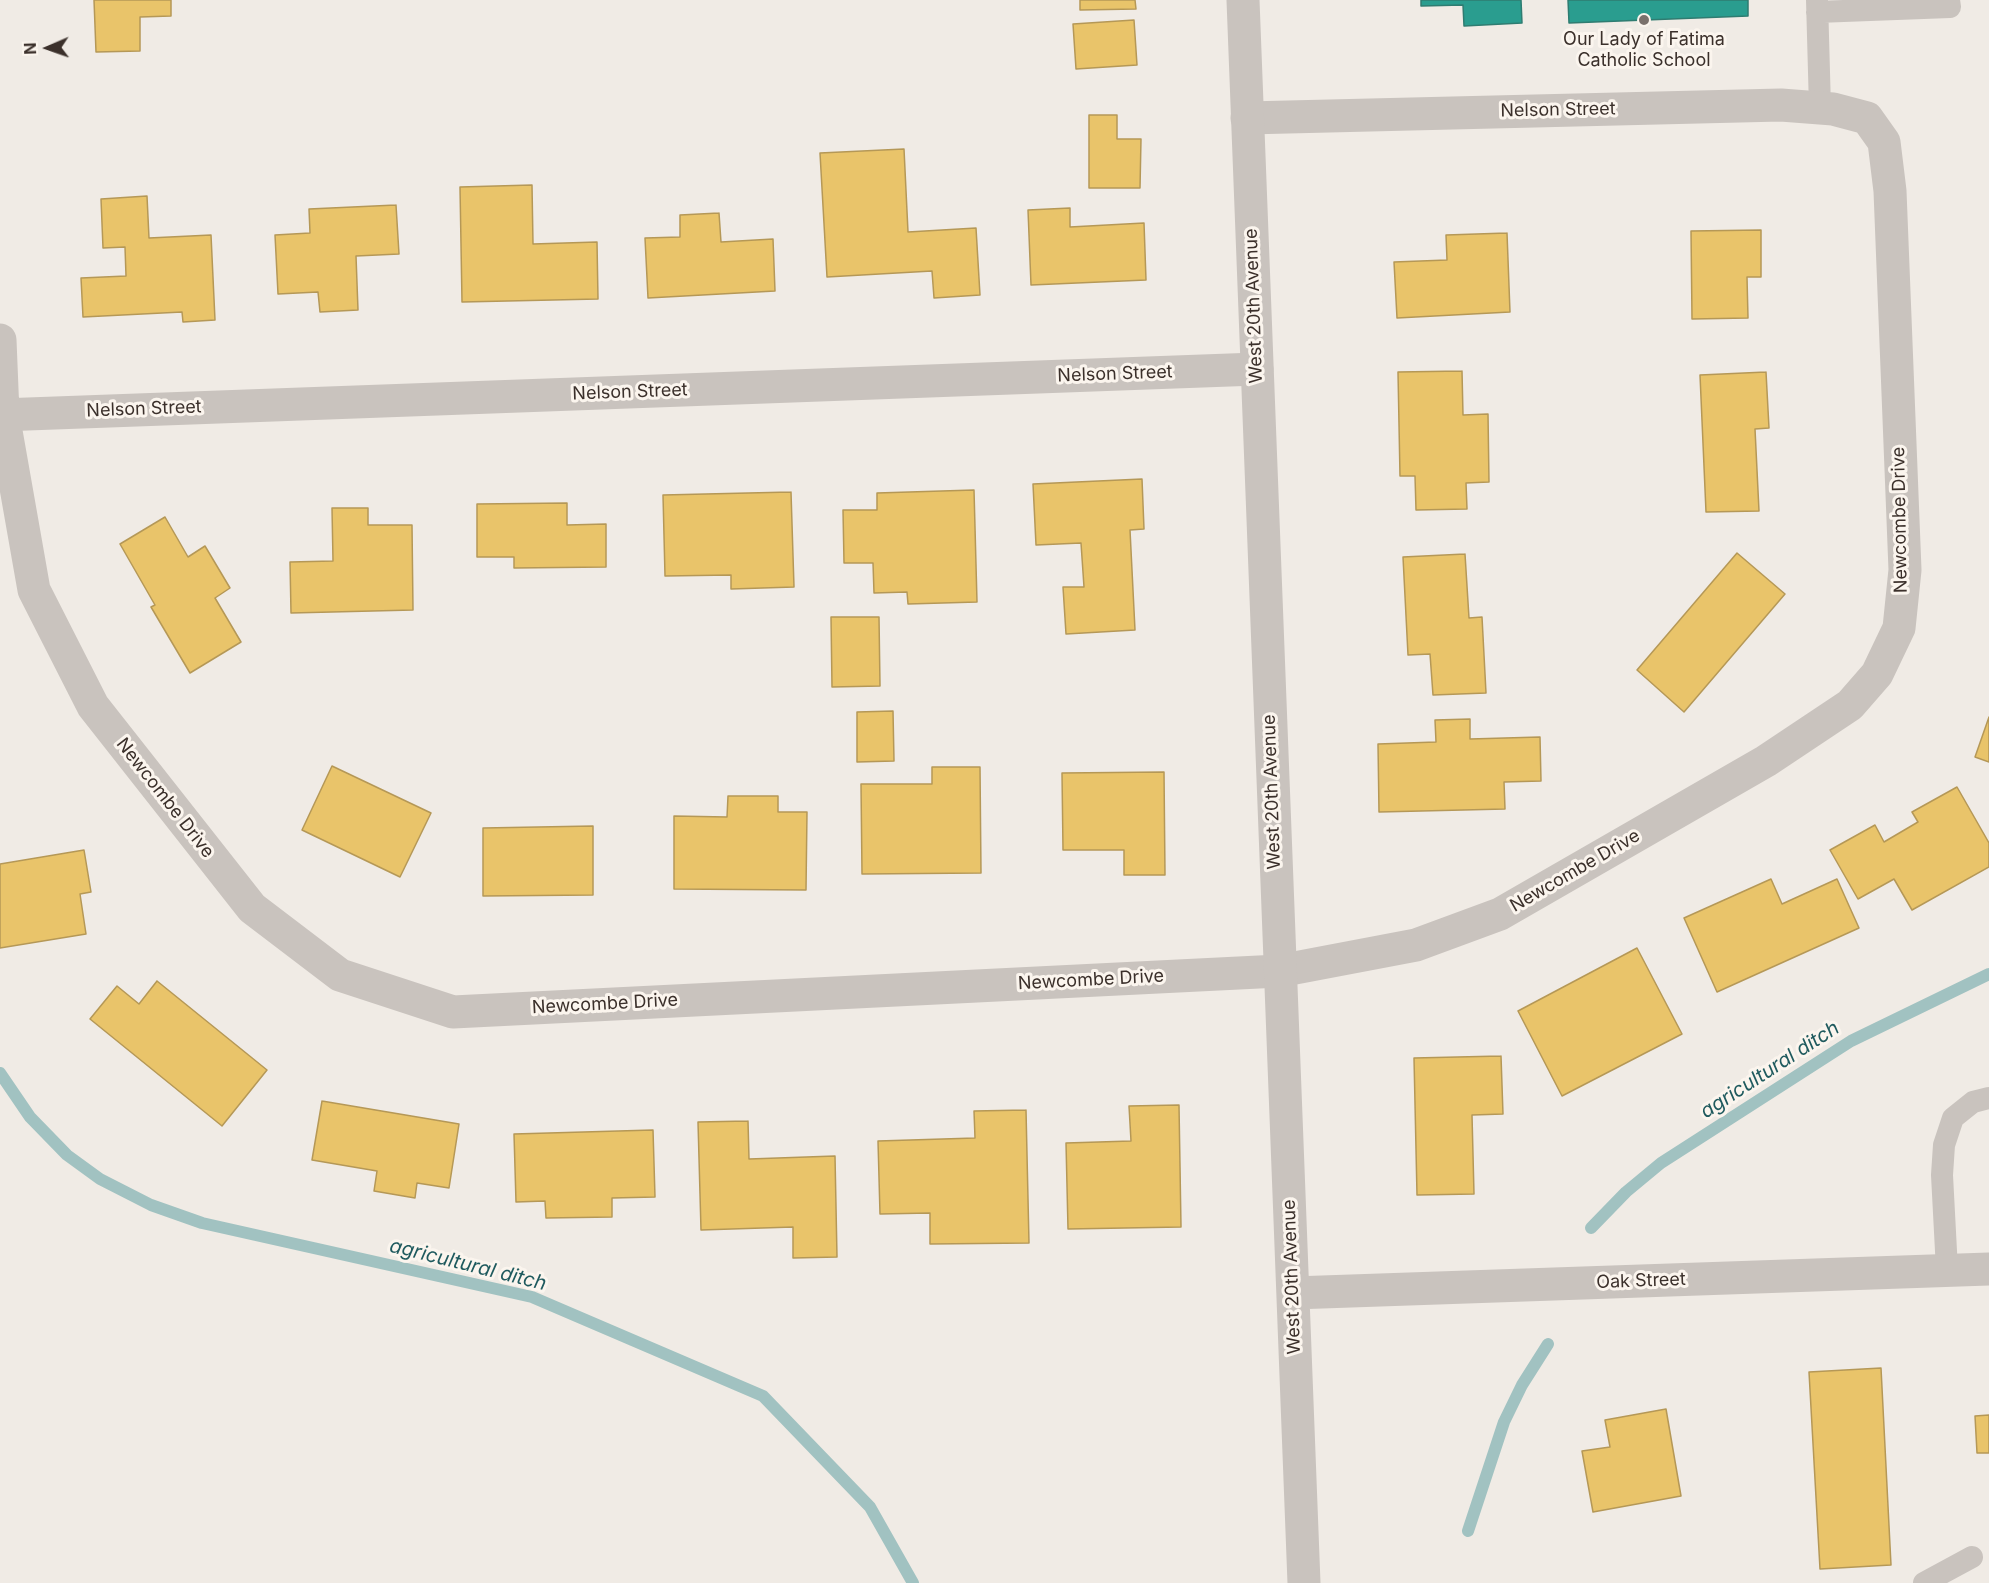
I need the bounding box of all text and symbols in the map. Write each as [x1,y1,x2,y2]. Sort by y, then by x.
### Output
marker: Our Lady of Fatima Catholic School [1637,13,1651,27]
north arrow [18,18,78,78]
place label: Our Lady of Fatima Catholic School [1563,29,1725,72]
text: N [20,42,40,55]
street label: Nelson Street [1500,98,1616,122]
street label: West 20th Avenue [1240,228,1268,384]
street label: Nelson Street [1057,361,1173,387]
street label: Nelson Street [572,379,688,405]
street label: Nelson Street [86,396,202,422]
street label: Newcombe Drive [1888,447,1912,593]
street label: West 20th Avenue [1258,714,1286,870]
street label: Newcombe Drive [111,734,219,862]
street label: Newcombe Drive [1506,825,1644,917]
street label: Newcombe Drive [1017,965,1165,995]
street label: Newcombe Drive [531,989,679,1019]
water label: agricultural ditch [1696,1016,1844,1124]
street label: West 20th Avenue [1278,1199,1306,1355]
water label: agricultural ditch [387,1234,549,1296]
street label: Oak Street [1596,1269,1686,1293]

